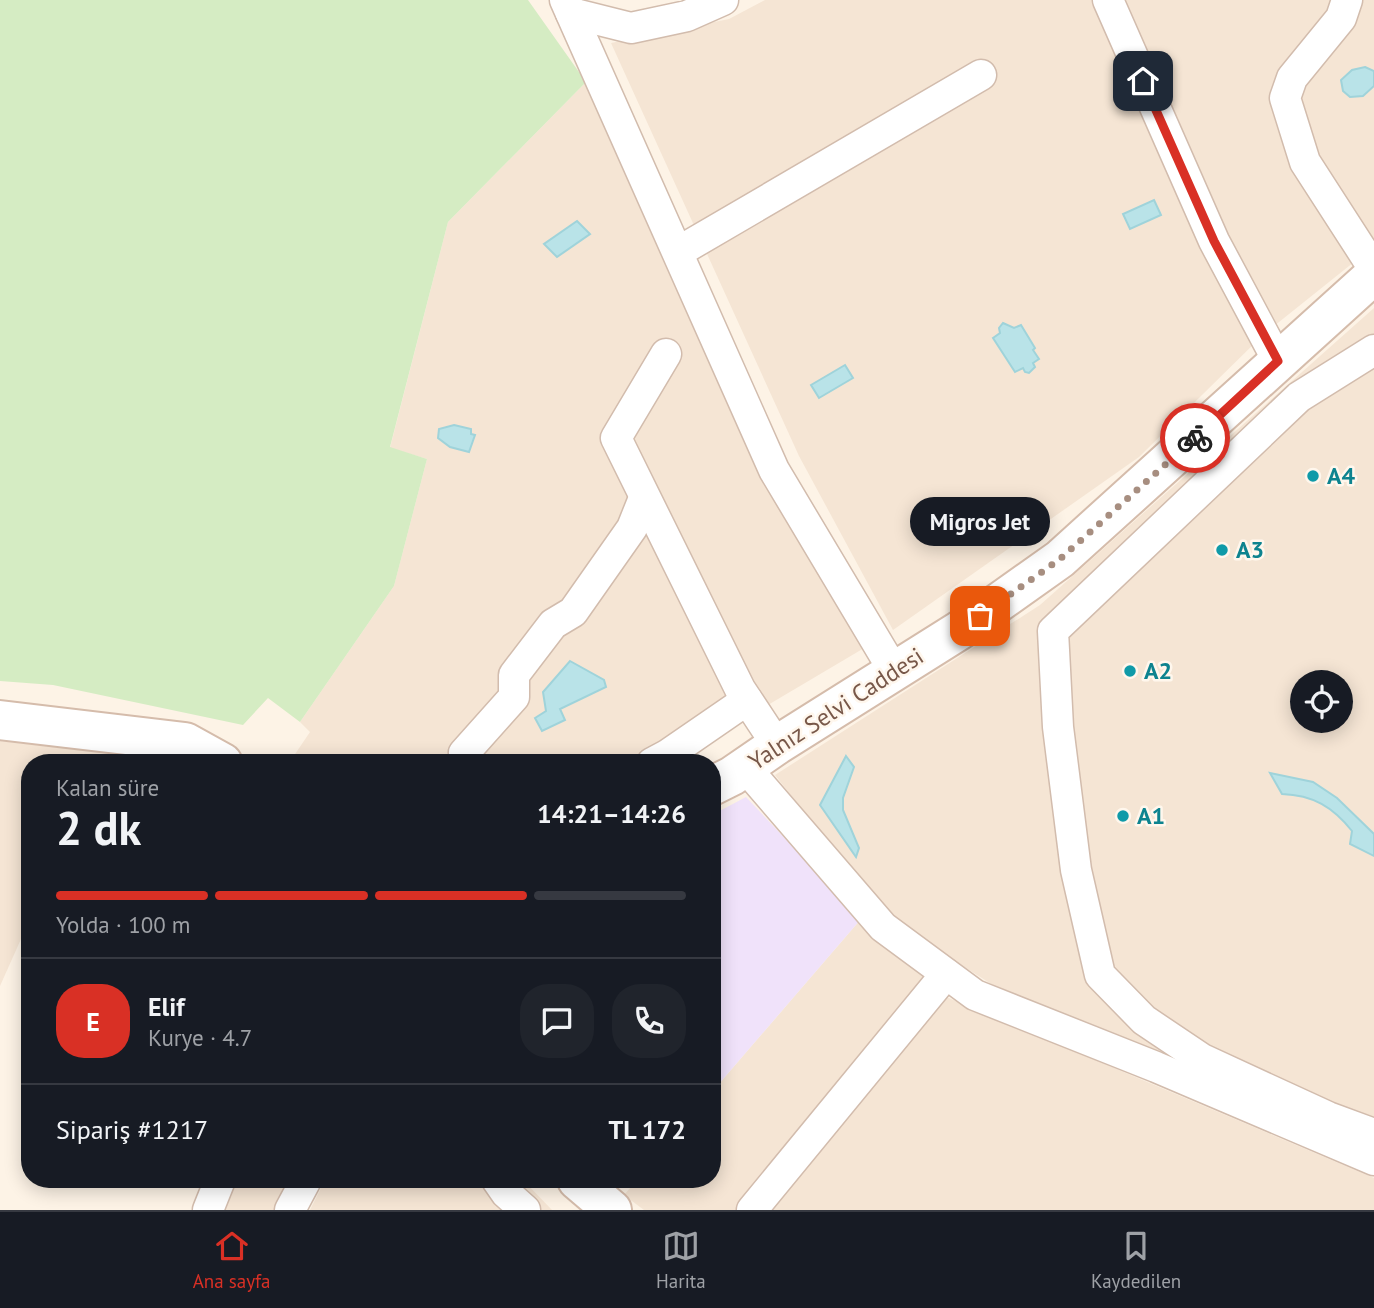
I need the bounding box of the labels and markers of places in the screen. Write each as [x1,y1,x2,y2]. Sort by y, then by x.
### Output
pin [1113,51,1173,111]
place label: A4 [1327,460,1356,491]
marker: A4 [1305,468,1321,484]
callout: Migros Jet [910,497,1050,546]
place label: A3 [1236,534,1264,565]
marker: A3 [1214,542,1230,558]
pin [950,586,1010,646]
place label: A2 [1144,655,1172,686]
marker: A2 [1122,663,1138,679]
place label: A1 [1137,800,1165,831]
marker: A1 [1115,808,1131,824]

